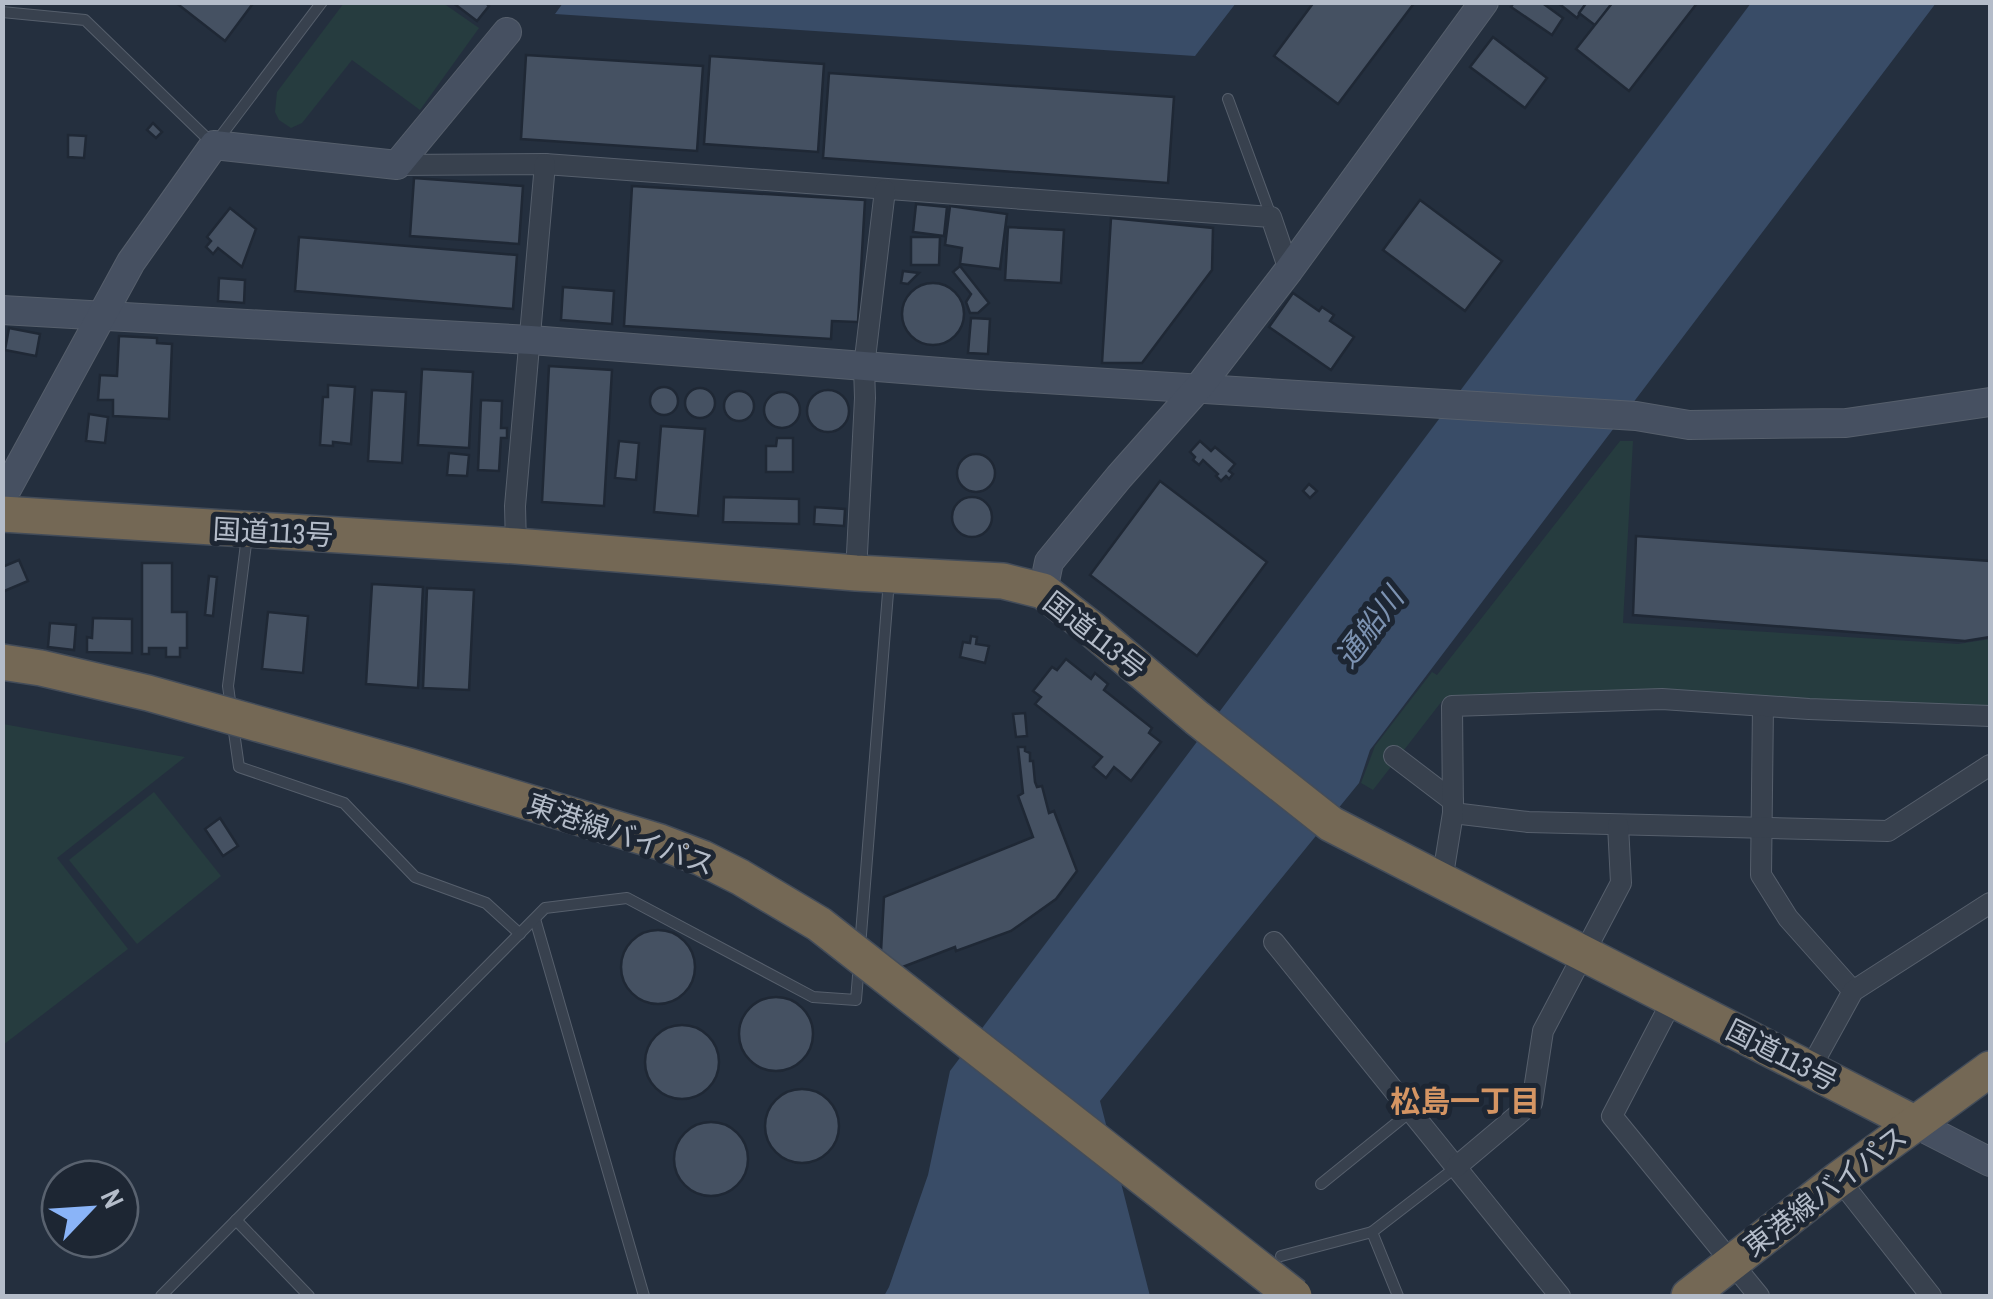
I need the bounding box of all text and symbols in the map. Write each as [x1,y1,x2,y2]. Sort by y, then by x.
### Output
street label: 国道113号 [212,510,334,554]
water label: 通船川 [1326,577,1414,675]
street label: 国道113号 [1036,583,1154,687]
street label: 東港線バイパス [522,784,720,884]
street label: 国道113号 [1720,1011,1844,1099]
district label: 松島一丁目 [1390,1081,1540,1121]
street label: 東港線バイパス [1736,1117,1914,1265]
north arrow [40,1159,140,1259]
text: N [92,1183,133,1214]

